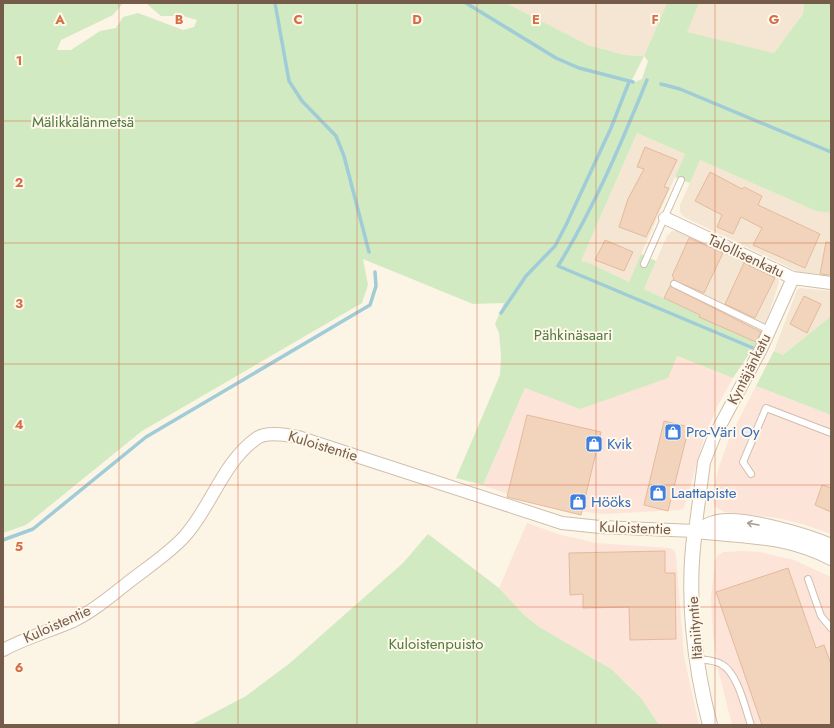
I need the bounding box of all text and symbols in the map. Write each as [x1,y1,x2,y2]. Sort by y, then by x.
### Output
text: A [54,10,65,29]
text: B [175,10,184,29]
text: C [293,10,303,29]
text: D [412,10,422,29]
text: E [532,10,540,29]
text: F [651,10,659,29]
text: G [769,10,780,29]
text: 1 [16,51,22,70]
park label: Mälikkälänmetsä [32,111,134,133]
text: 2 [15,173,23,192]
street label: Talollisenkatu [704,229,788,283]
text: 3 [15,294,23,313]
park label: Pähkinäsaari [534,324,612,346]
street label: Kyntäjänkatu [722,330,776,408]
text: 4 [14,415,24,434]
place label: Pro-Väri Oy [686,421,760,443]
shop icon: Pro-Väri Oy [663,422,683,442]
street label: Kuloistentie [285,425,361,467]
place label: Kvik [607,433,632,455]
shop icon: Kvik [584,434,604,454]
place label: Laattapiste [671,482,737,504]
shop icon: Laattapiste [648,483,668,503]
place label: Hööks [591,491,631,513]
shop icon: Hööks [568,492,588,512]
street label: Kuloistentie [599,516,672,540]
one-way arrow [747,520,760,528]
text: 5 [15,537,23,556]
street label: Itäniityntie [682,595,708,660]
street label: Kuloistentie [20,599,95,649]
park label: Kuloistenpuisto [389,633,483,655]
text: 6 [15,658,24,677]

